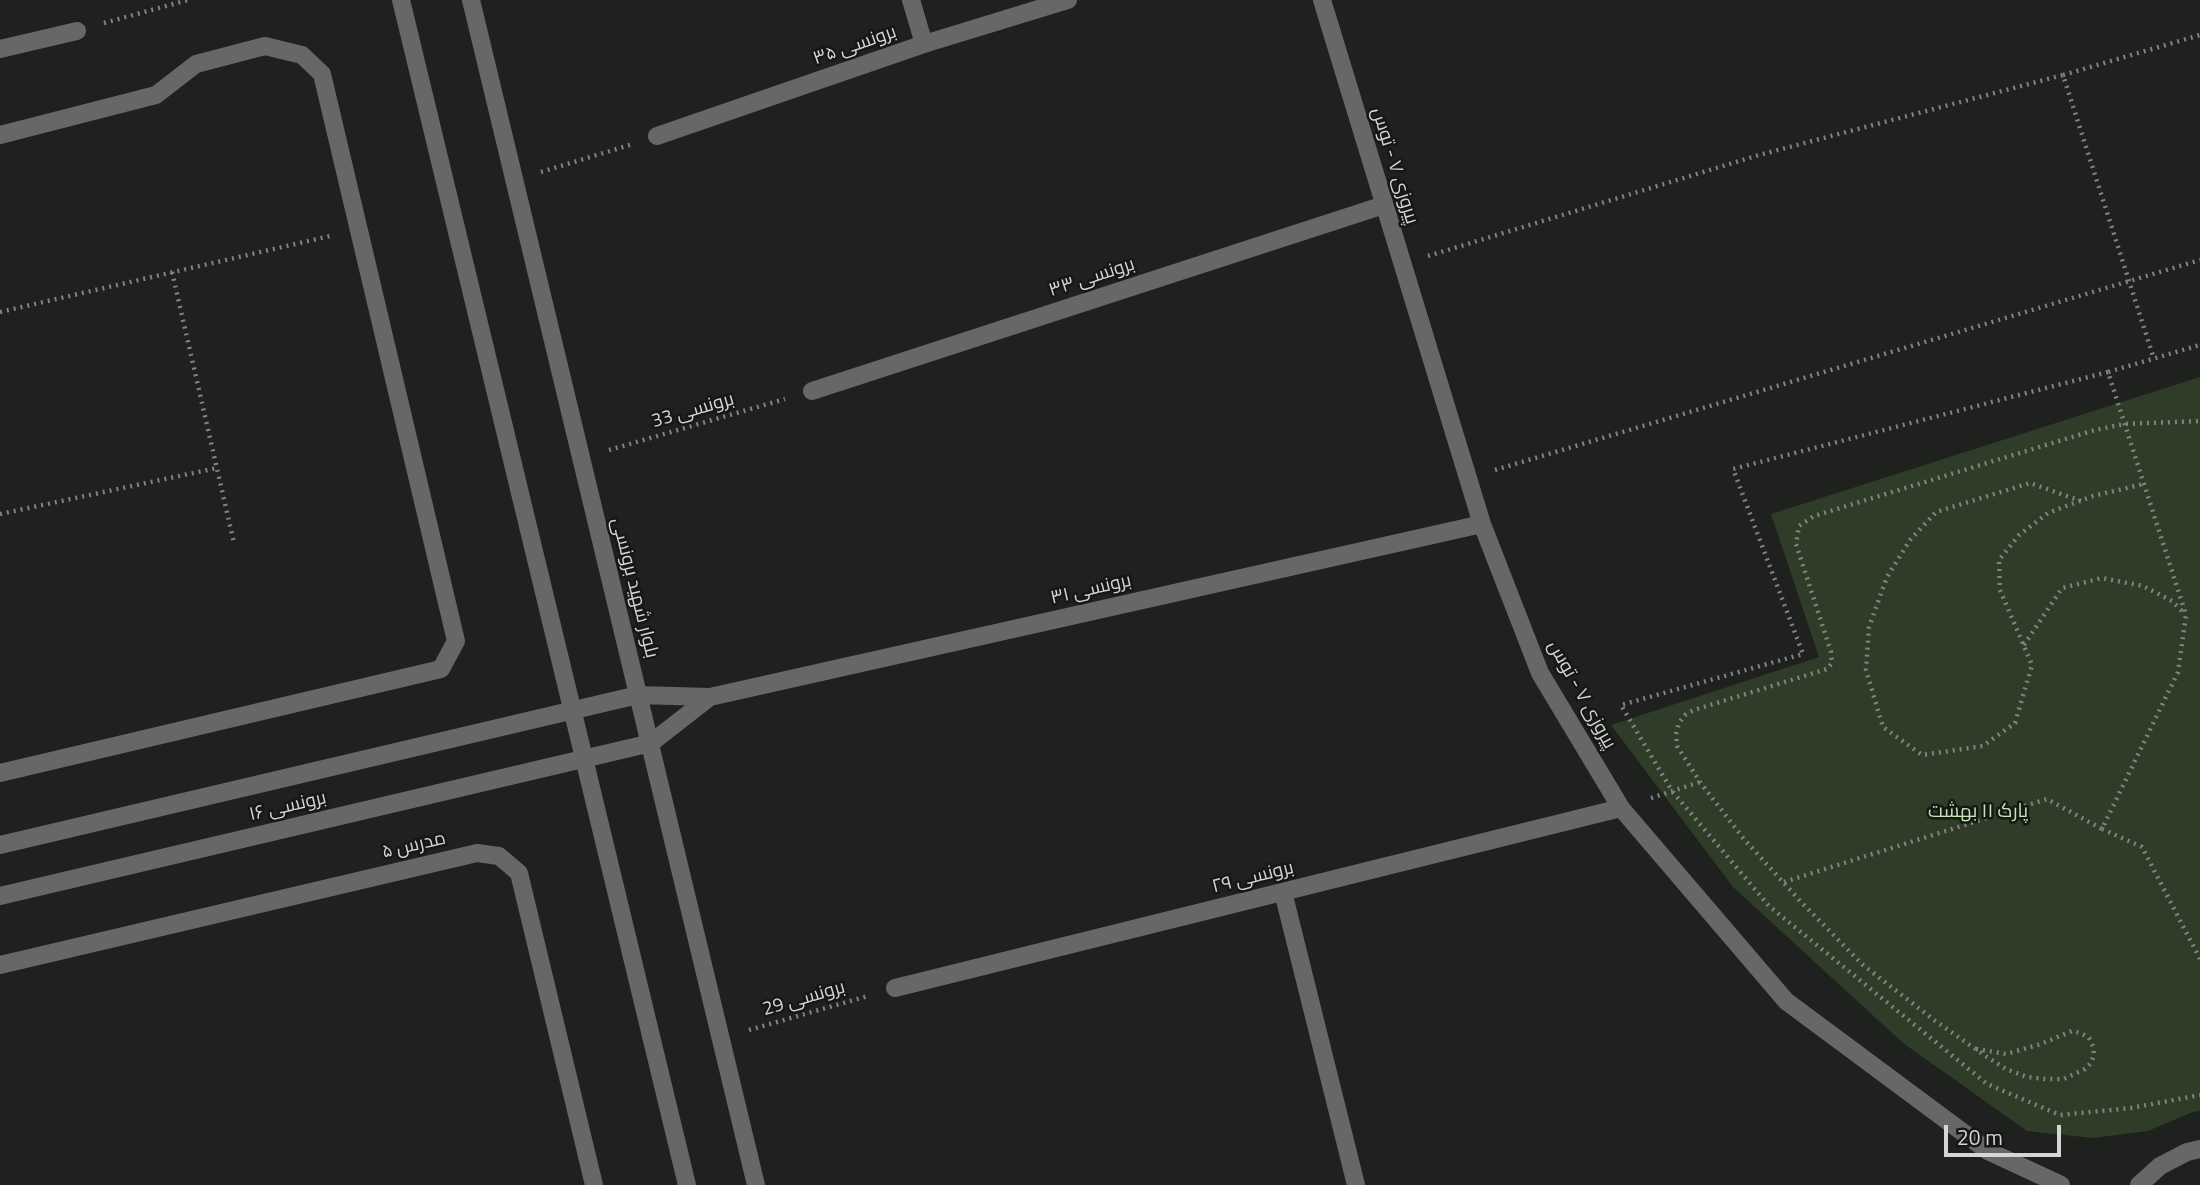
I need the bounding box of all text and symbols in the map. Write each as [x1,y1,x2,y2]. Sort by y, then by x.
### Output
street label: برونسی ۳۵ [810,21,900,71]
street label: پیروزی ۷ - توس [1365,105,1423,227]
street label: برونسی ۳۳ [1046,253,1138,303]
street label: برونسی 33 [649,388,737,434]
street label: بلوار شهید برونسی [606,516,662,660]
street label: برونسی ۳۱ [1048,570,1134,610]
street label: پیروزی ۷ - توس [1542,637,1620,753]
street label: برونسی ۱۶ [247,787,329,827]
park label: پارک ۱۱ بهشت [1928,801,2028,823]
street label: مدرس ۵ [380,828,448,864]
street label: برونسی ۲۹ [1210,857,1296,899]
street label: برونسی 29 [760,976,848,1022]
scale bar [1948,1112,2065,1156]
text: 20 m [1957,1121,2003,1153]

